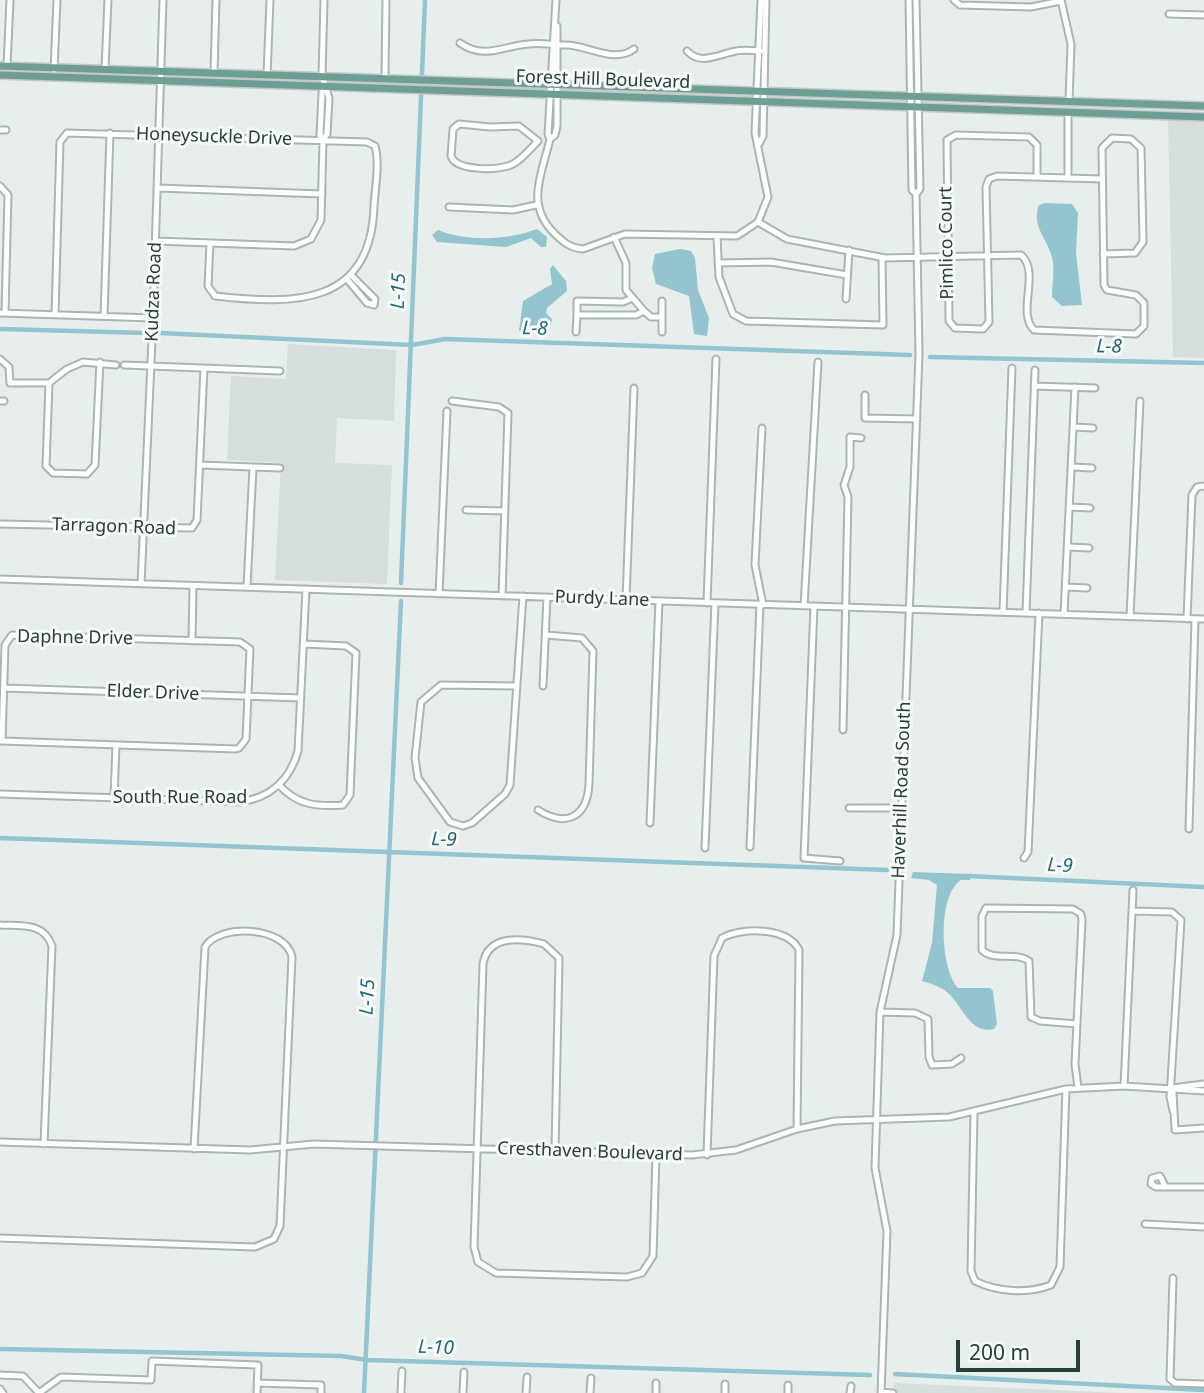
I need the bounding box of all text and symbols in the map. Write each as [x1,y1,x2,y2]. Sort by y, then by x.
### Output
street label: Forest Hill Boulevard [515,66,691,94]
street label: Honeysuckle Drive [136,123,292,151]
street label: Pimlico Court [935,186,959,300]
street label: Kudza Road [141,242,167,342]
water label: L-15 [387,273,411,309]
water label: L-8 [522,317,548,341]
water label: L-8 [1096,335,1122,359]
street label: Tarragon Road [52,514,176,540]
street label: Purdy Lane [554,587,650,611]
street label: Daphne Drive [17,626,133,650]
street label: Elder Drive [106,681,200,705]
street label: Haverhill Road South [888,701,916,879]
street label: South Rue Road [113,787,247,809]
water label: L-9 [431,828,457,852]
water label: L-9 [1047,854,1073,878]
water label: L-15 [356,978,380,1016]
street label: Cresthaven Boulevard [497,1138,683,1166]
scale bar [959,1326,1083,1370]
water label: L-10 [418,1336,454,1360]
text: 200 m [969,1338,1030,1366]

